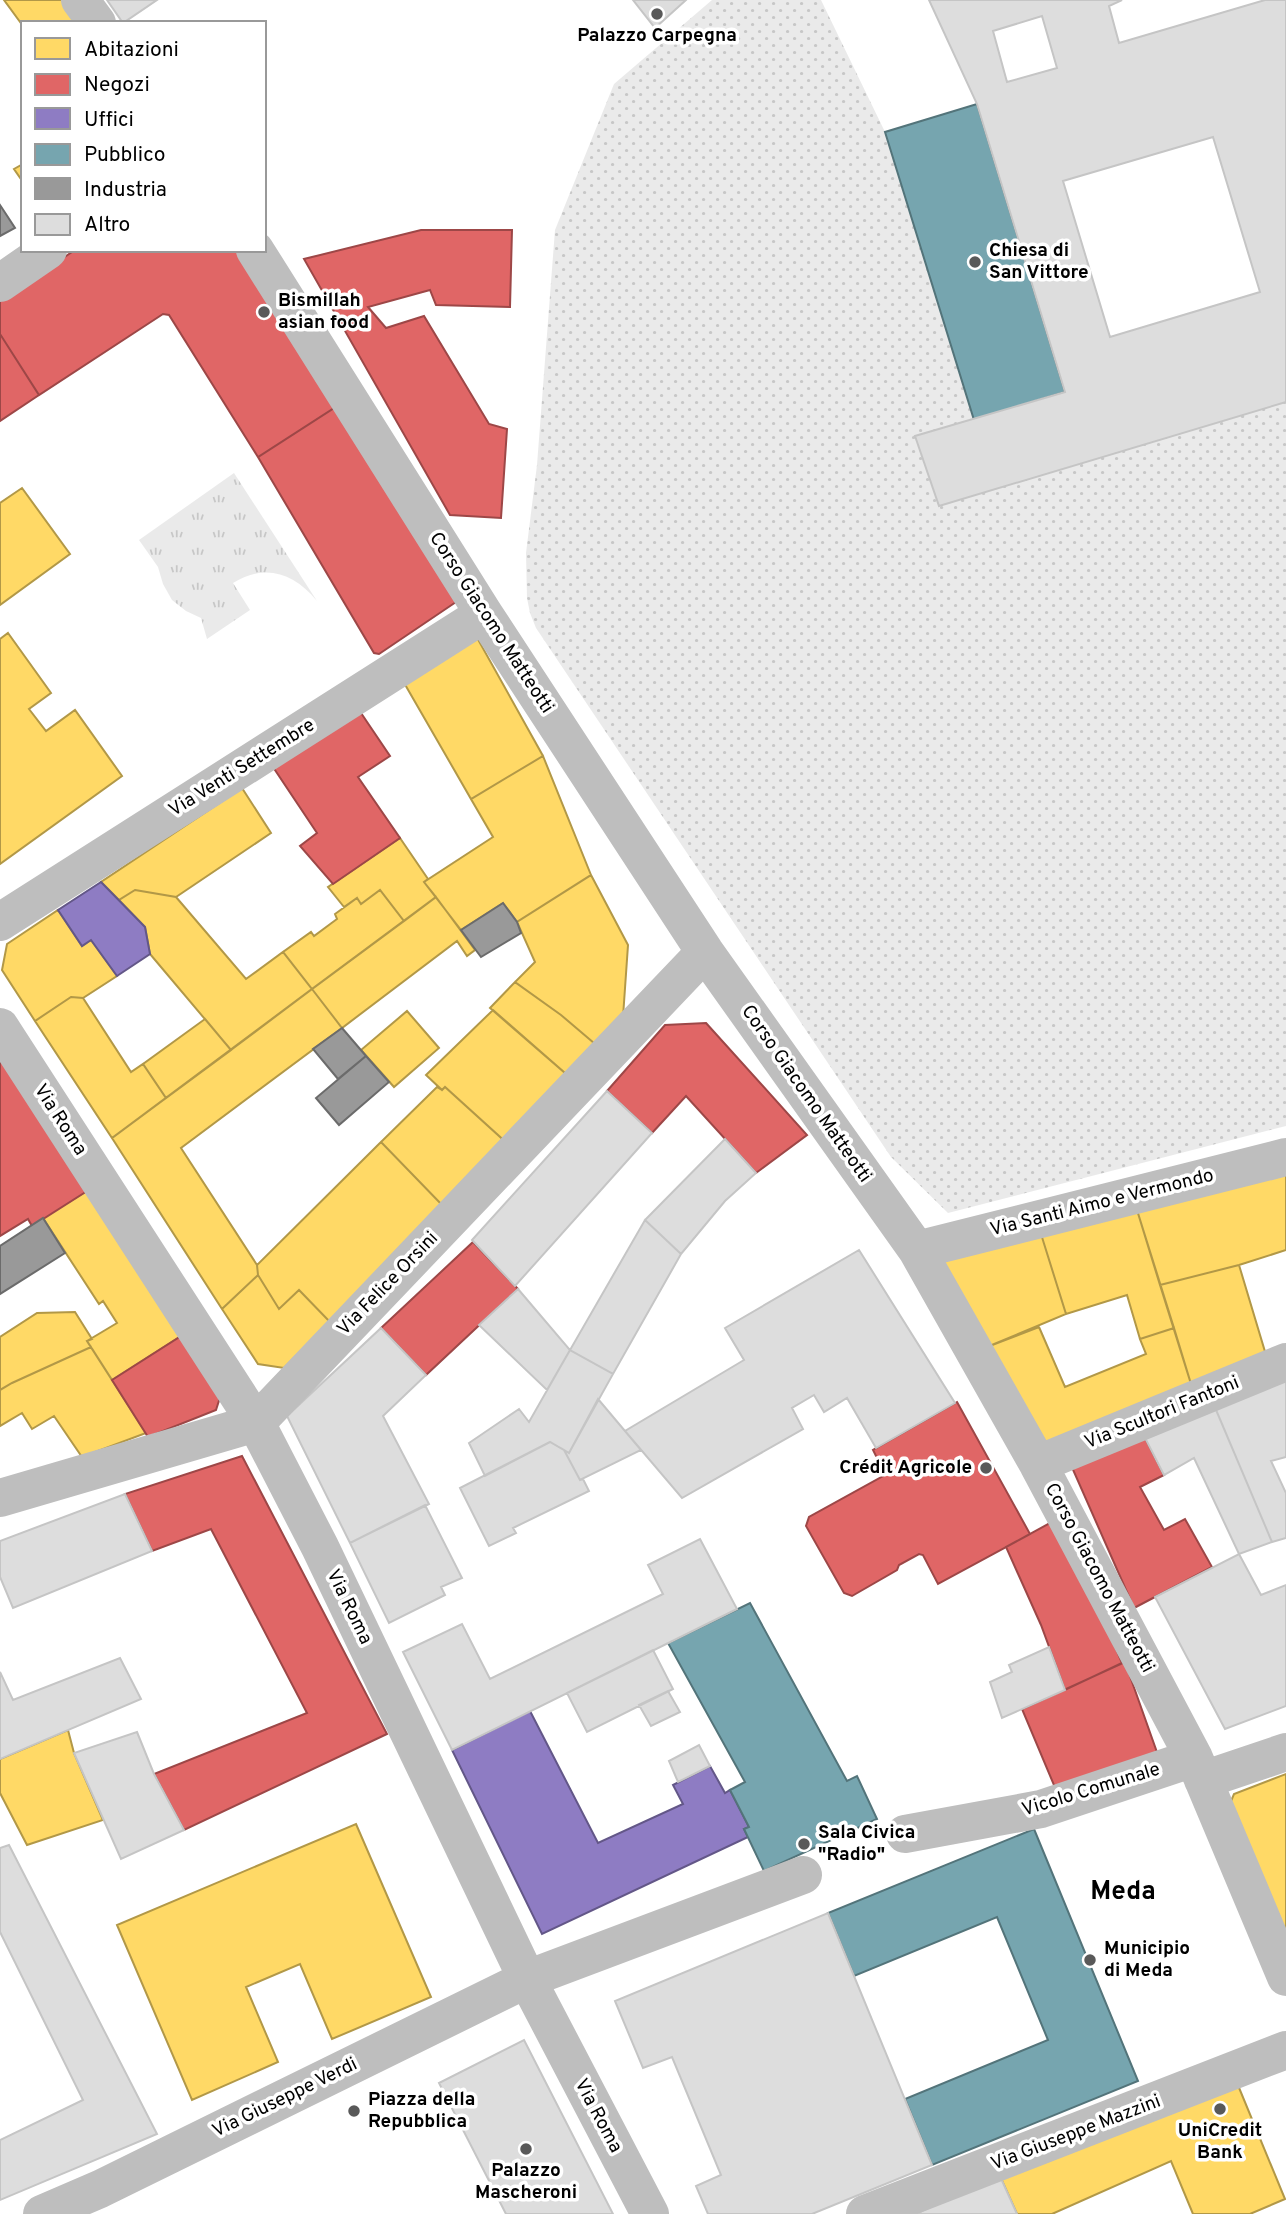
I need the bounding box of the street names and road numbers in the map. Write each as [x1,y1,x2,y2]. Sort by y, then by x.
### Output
street label: Corso Giacomo Matteotti [423,528,559,718]
street label: Via Venti Settembre [165,713,319,823]
street label: Corso Giacomo Matteotti [736,1000,876,1188]
street label: Via Roma [28,1080,92,1160]
street label: Via Santi Aimo e Vermondo [988,1164,1216,1242]
street label: Via Felice Orsini [332,1227,444,1341]
street label: Via Scultori Fantoni [1081,1371,1243,1455]
street label: Corso Giacomo Matteotti [1039,1479,1159,1677]
street label: Via Roma [321,1566,377,1648]
street label: Vicolo Comunale [1019,1758,1163,1822]
street label: Via Giuseppe Verdi [209,2052,361,2144]
street label: Via Roma [569,2075,627,2157]
street label: Via Giuseppe Mazzini [988,2090,1164,2176]

